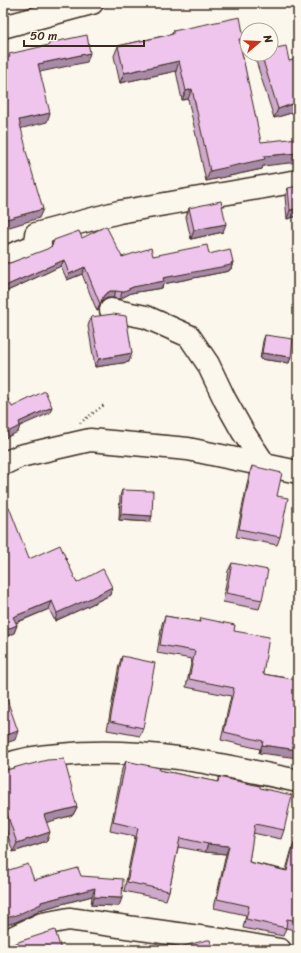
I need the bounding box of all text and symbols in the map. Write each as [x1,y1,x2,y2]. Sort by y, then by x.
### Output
scale bar [24,22,144,48]
north arrow [239,22,279,62]
text: 50 m [30,25,57,47]
text: N [257,31,278,46]

